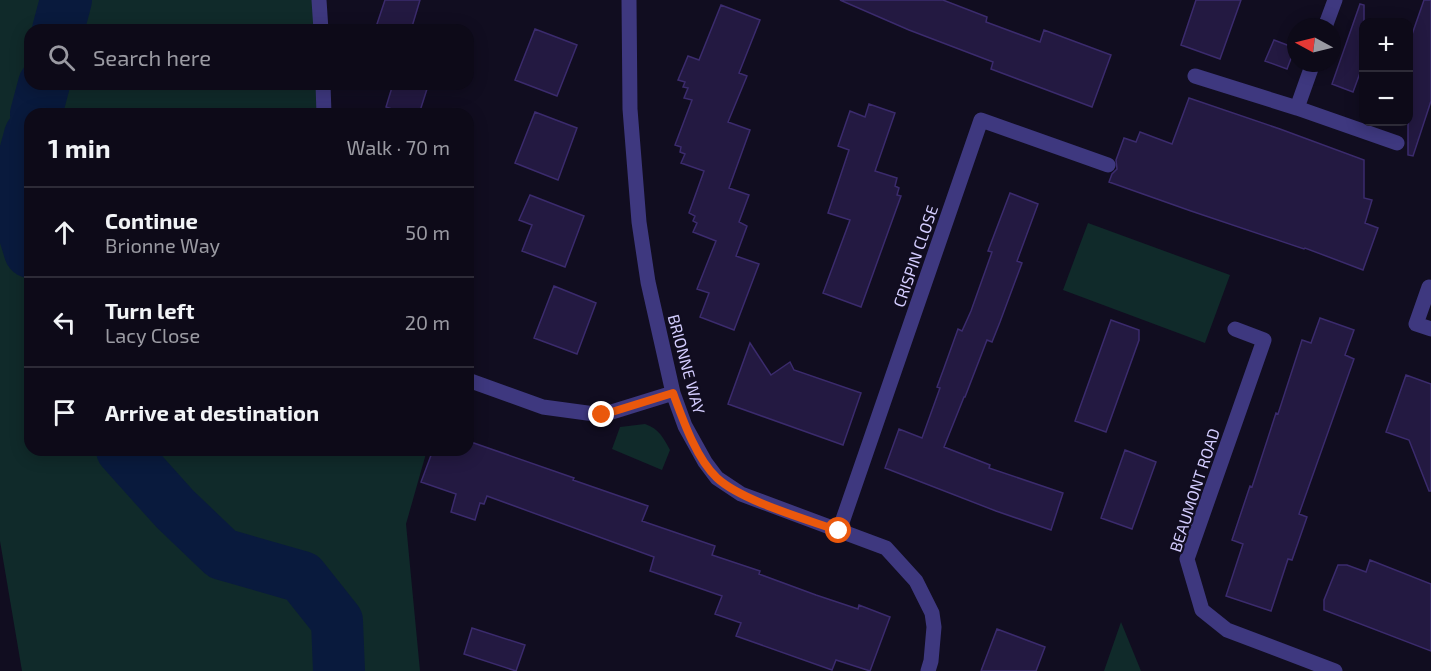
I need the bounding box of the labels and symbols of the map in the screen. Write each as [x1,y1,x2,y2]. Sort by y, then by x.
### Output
north arrow [1287,18,1341,72]
street label: CRISPIN CLOSE [889,203,941,309]
street label: BRIONNE WAY [665,312,709,416]
route end [588,401,614,427]
street label: BEAUMONT ROAD [1165,426,1223,554]
route start [825,517,851,543]

